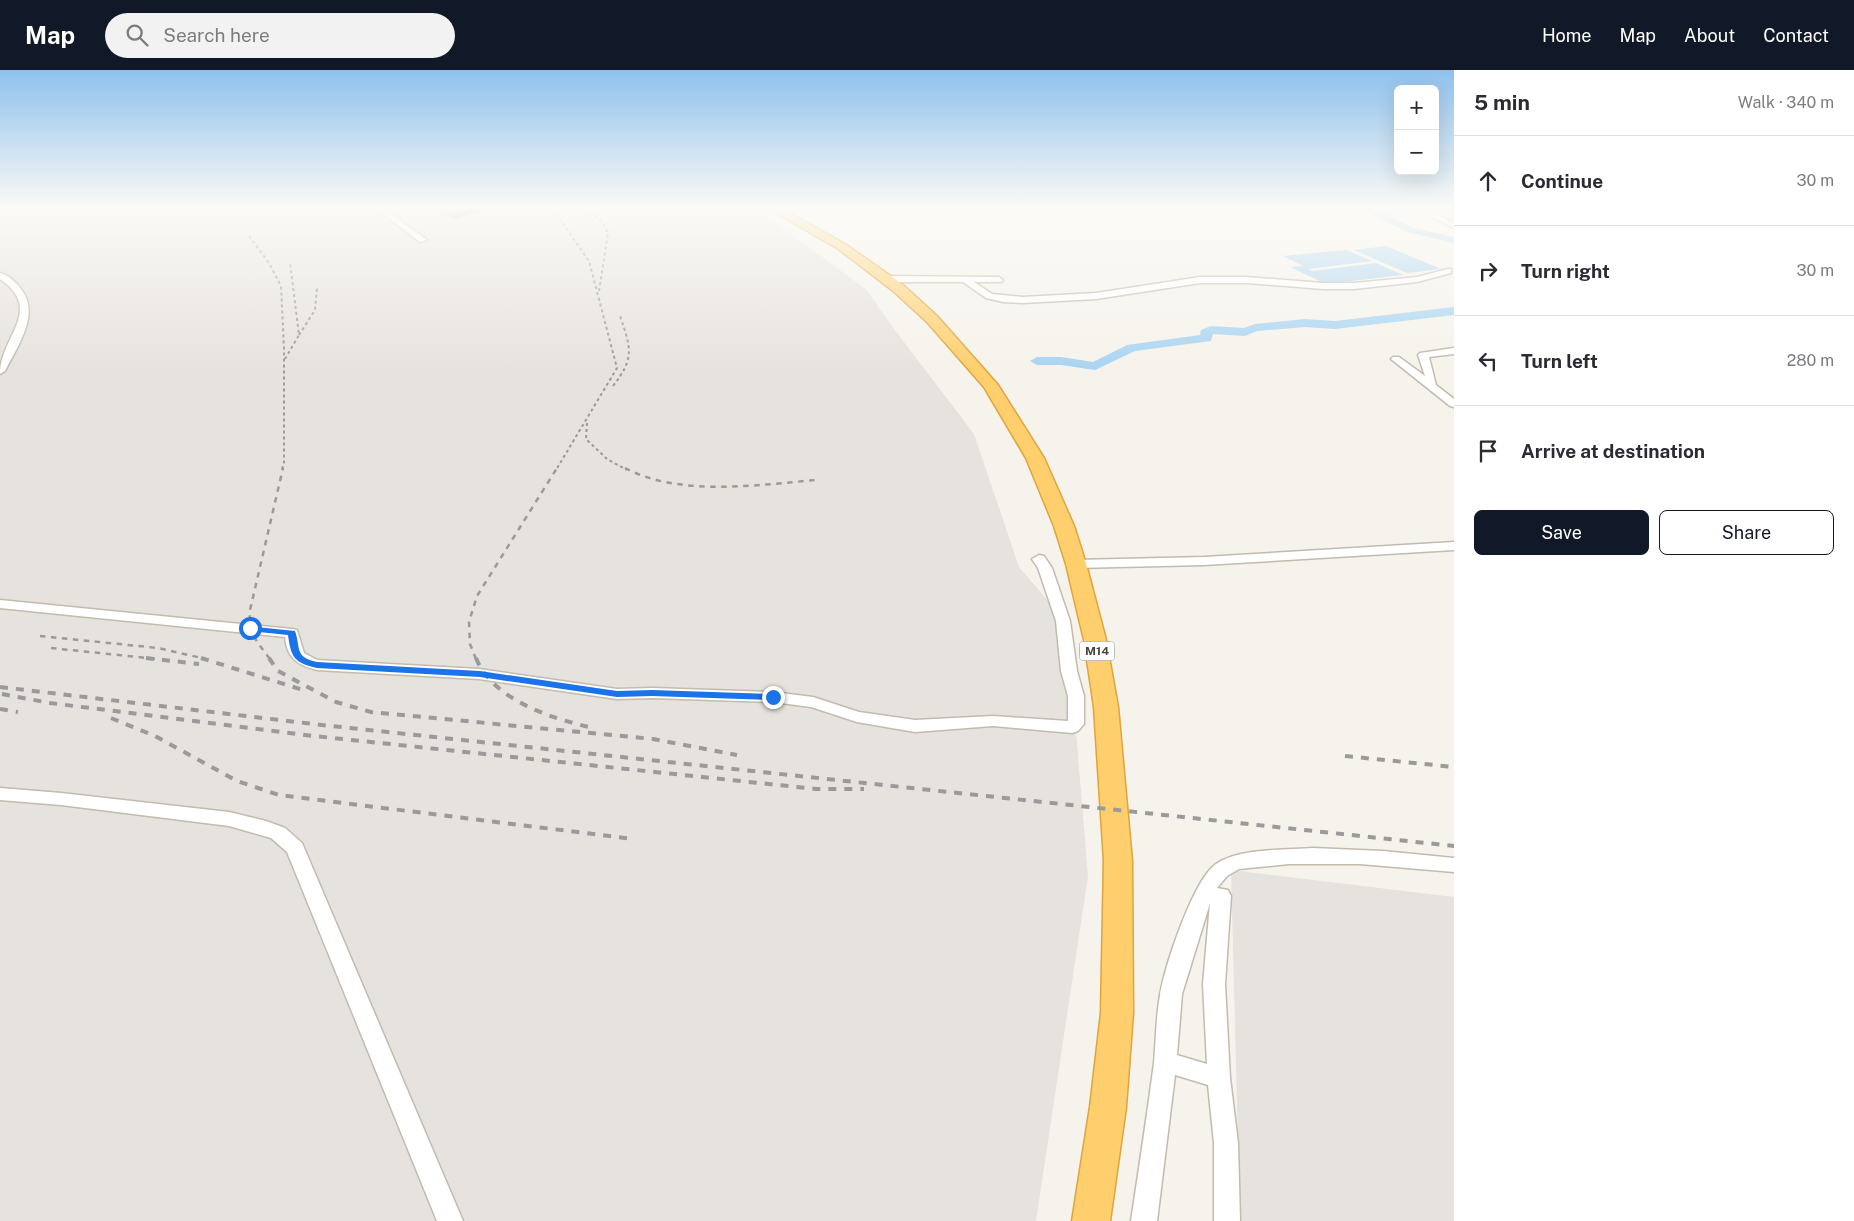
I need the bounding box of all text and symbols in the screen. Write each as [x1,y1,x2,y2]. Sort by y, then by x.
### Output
search box [105,13,455,58]
text: Map [25,21,75,49]
icon: search [123,21,151,49]
text: Search here [163,24,270,46]
text: Home [1542,25,1592,46]
text: Map [1620,25,1656,46]
text: About [1684,25,1735,46]
text: Contact [1763,25,1829,46]
map controls [1394,85,1439,175]
button: + [1394,85,1439,130]
text: 5 min [1474,90,1530,115]
text: Walk · 340 m [1738,93,1834,112]
button: − [1394,130,1439,175]
icon: ahead [1474,167,1502,195]
text: Continue [1521,170,1603,192]
text: 30 m [1797,171,1834,190]
icon: right [1474,257,1502,285]
text: Turn right [1521,260,1610,282]
text: 30 m [1797,261,1834,280]
icon: left [1474,347,1502,375]
text: Turn left [1521,350,1598,372]
text: 280 m [1787,351,1834,370]
icon: arrive [1474,437,1502,465]
text: Arrive at destination [1521,440,1705,462]
button: Save [1474,510,1649,555]
button: Share [1659,510,1834,555]
route start [239,617,262,640]
road number: M14 [1080,642,1114,660]
route end [762,686,785,709]

